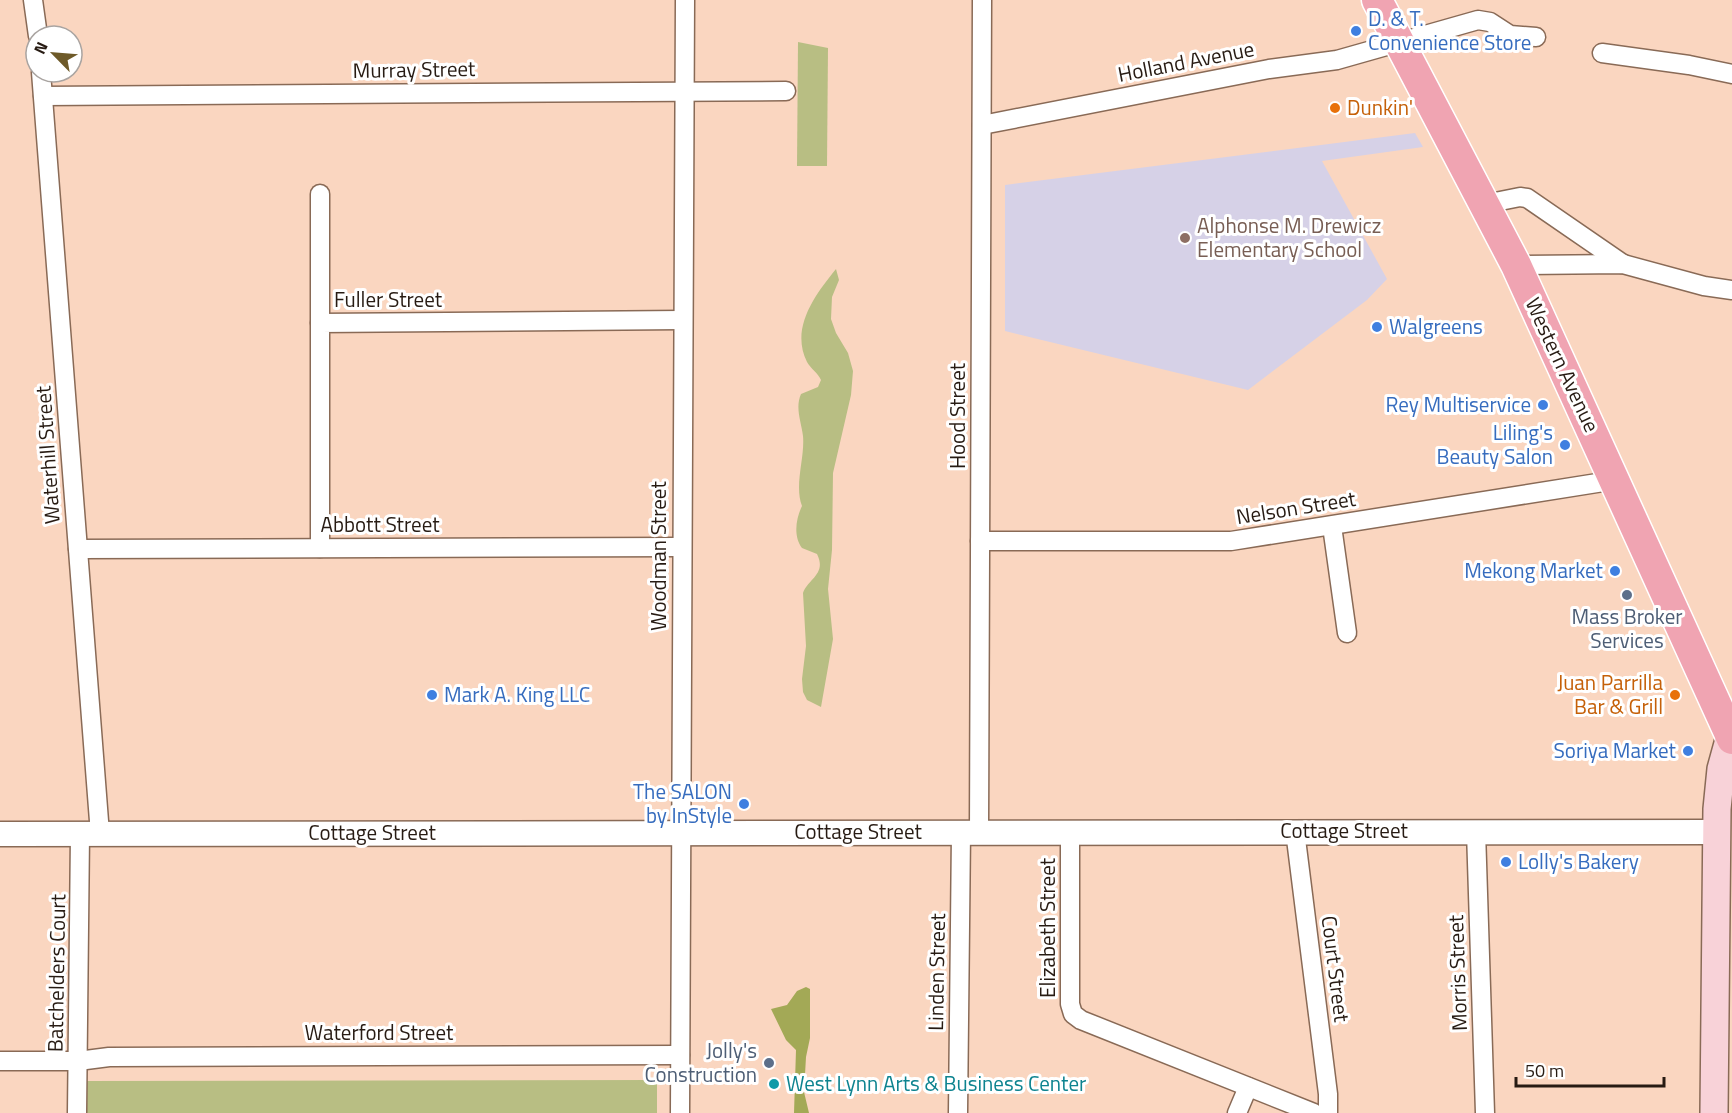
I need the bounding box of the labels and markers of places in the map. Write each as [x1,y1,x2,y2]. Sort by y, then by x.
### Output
place label: D. & T. Convenience Store [1368,2,1531,58]
marker: D. & T. Convenience Store [1349,24,1363,38]
place label: Dunkin' [1347,91,1413,123]
marker: Dunkin' [1328,101,1342,115]
place label: Alphonse M. Drewicz Elementary School [1197,209,1381,265]
marker: Alphonse M. Drewicz Elementary School [1178,231,1192,245]
place label: Walgreens [1389,310,1483,342]
marker: Walgreens [1370,320,1384,334]
place label: Rey Multiservice [1385,388,1531,420]
marker: Rey Multiservice [1536,398,1550,412]
place label: Liling's Beauty Salon [1437,416,1553,472]
marker: Liling's Beauty Salon [1558,438,1572,452]
place label: Mekong Market [1464,554,1604,586]
marker: Mekong Market [1608,564,1622,578]
marker: Mass Broker Services [1620,588,1634,602]
place label: Mass Broker Services [1571,600,1683,656]
place label: Juan Parrilla Bar & Grill [1557,666,1663,722]
place label: Mark A. King LLC [444,678,590,710]
marker: Mark A. King LLC [425,688,439,702]
marker: Juan Parrilla Bar & Grill [1668,688,1682,702]
place label: Soriya Market [1553,734,1677,766]
marker: Soriya Market [1681,744,1695,758]
place label: The SALON by InStyle [633,775,732,831]
marker: The SALON by InStyle [737,797,751,811]
place label: Lolly's Bakery [1518,845,1639,877]
marker: Lolly's Bakery [1499,855,1513,869]
place label: Jolly's Construction [644,1034,757,1090]
marker: Jolly's Construction [762,1056,776,1070]
place label: West Lynn Arts & Business Center [786,1067,1086,1099]
marker: West Lynn Arts & Business Center [767,1077,781,1091]

